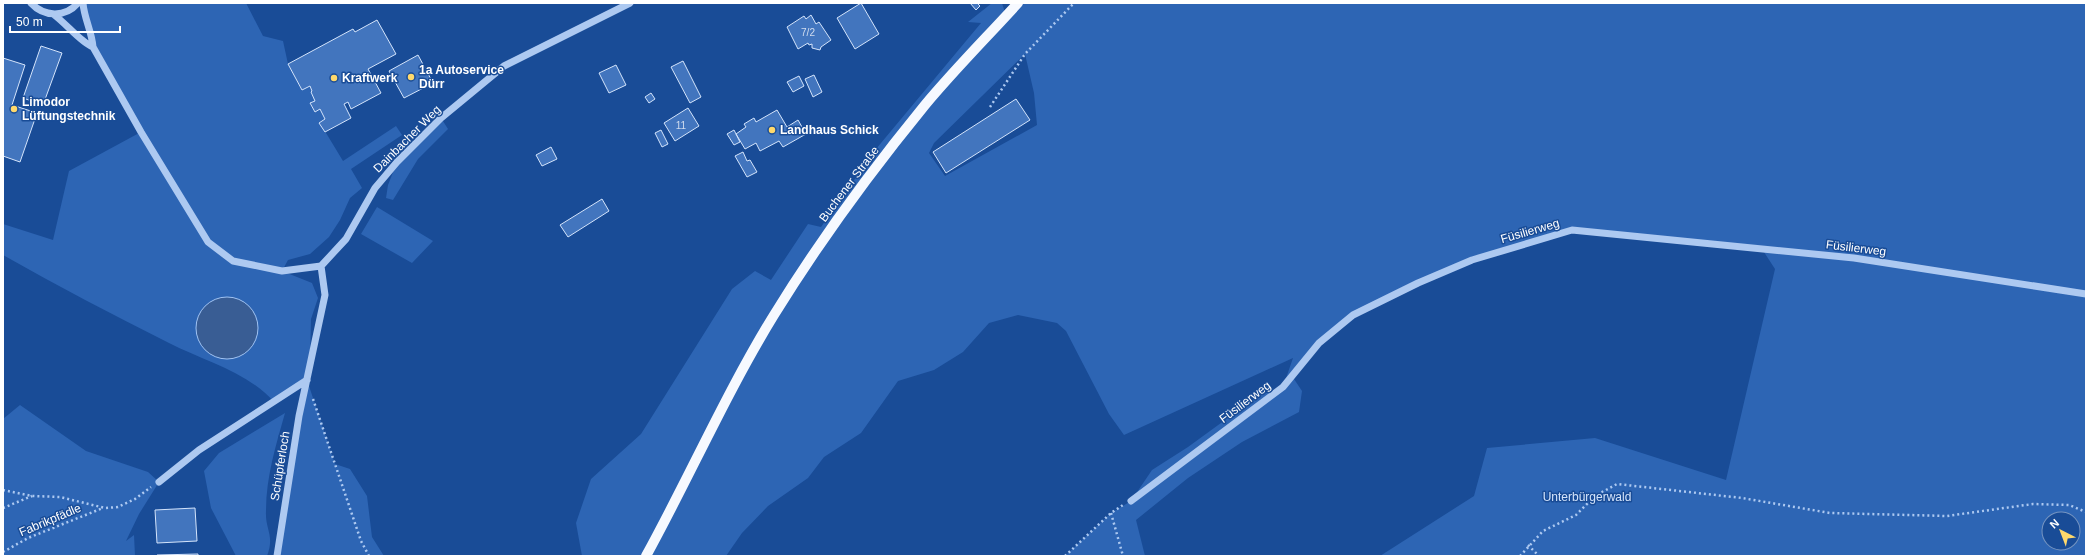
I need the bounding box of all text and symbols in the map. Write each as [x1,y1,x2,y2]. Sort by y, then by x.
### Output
scale bar [10,8,120,34]
text: 50 m [16,15,43,29]
house number: 7/2 [801,27,815,38]
place label: 1a Autoservice Dürr [419,63,504,91]
place label: Kraftwerk [342,71,398,85]
marker: 1a Autoservice Dürr [406,72,416,82]
marker: Kraftwerk [329,73,339,83]
place label: Limodor Lüftungstechnik [22,95,116,123]
street label: Dainbacher Weg [371,103,443,175]
marker: Limodor Lüftungstechnik [9,104,19,114]
house number: 11 [676,120,687,131]
place label: Landhaus Schick [780,123,879,137]
marker: Landhaus Schick [767,125,777,135]
street label: Buchener Straße [816,143,882,224]
street label: Füsilierweg [1499,216,1561,246]
street label: Füsilierweg [1825,237,1887,259]
street label: Füsilierweg [1217,378,1273,426]
street label: Schüpferloch [268,430,292,502]
park label: Unterbürgerwald [1543,490,1631,504]
street label: Fabrikpfädle [17,501,83,539]
north arrow [2041,511,2081,551]
text: N [2047,516,2061,531]

